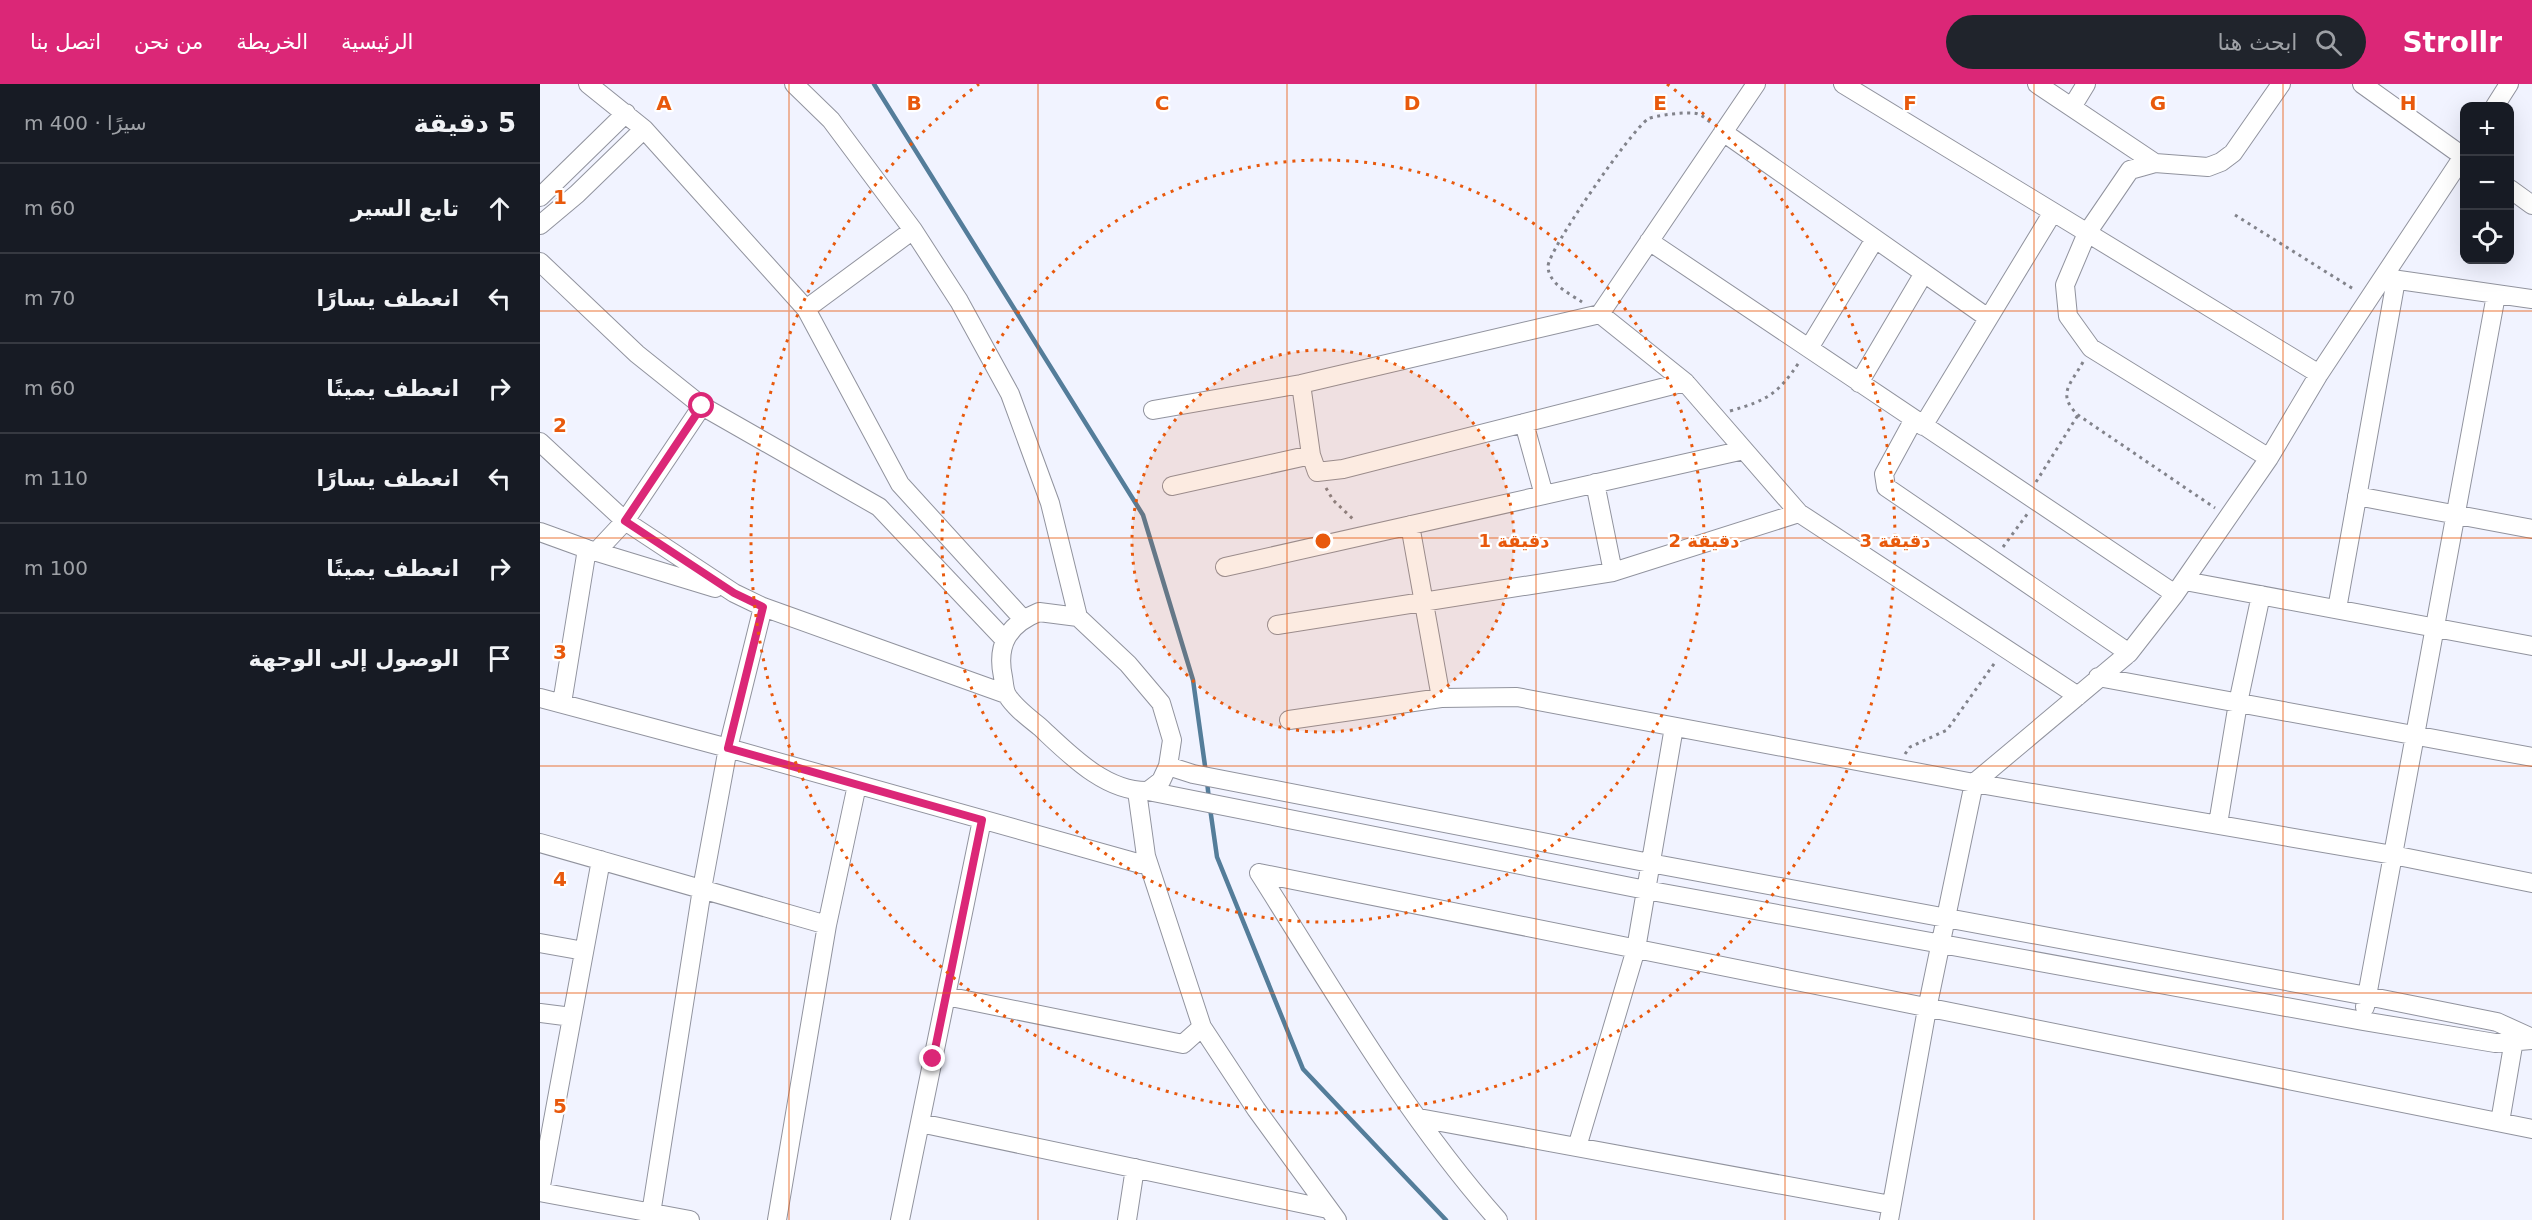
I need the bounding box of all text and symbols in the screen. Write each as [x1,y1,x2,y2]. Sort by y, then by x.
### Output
search box [1946,15,2366,69]
icon: search [2312,26,2345,59]
text: Strollr [2402,26,2502,59]
text: اتصل بنا [30,30,101,54]
text: من نحن [134,30,203,54]
text: الخريطة [236,30,308,54]
text: الرئيسية [341,30,413,54]
text: ابحث هنا [2217,30,2297,55]
text: A [656,91,672,115]
text: B [906,91,922,115]
text: C [1155,91,1169,115]
text: D [1404,91,1420,115]
text: E [1653,91,1667,115]
text: F [1903,91,1917,115]
text: G [2150,91,2166,115]
text: H [2400,91,2416,115]
map controls [2460,102,2514,264]
button: + [2460,102,2514,156]
text: 5 دقيقة [413,108,516,138]
text: سيرًا · 400 m [24,111,147,135]
button: − [2460,156,2514,210]
text: 1 [553,185,567,209]
icon: ahead [483,192,516,225]
text: 60 m [24,196,75,220]
text: تابع السير [351,196,459,221]
button: locate [2460,210,2514,264]
icon: left [483,282,516,315]
text: 70 m [24,286,75,310]
text: انعطف يسارًا [316,286,459,311]
icon: right [483,372,516,405]
text: 60 m [24,376,75,400]
text: انعطف يمينًا [326,376,459,401]
route start [688,392,714,418]
text: 2 [553,413,567,437]
icon: left [483,462,516,495]
text: 110 m [24,466,88,490]
text: انعطف يسارًا [316,466,459,491]
text: 1 دقيقة [1478,530,1550,551]
text: 2 دقيقة [1668,530,1740,551]
text: 3 دقيقة [1859,530,1931,551]
centre of rings [1313,531,1333,551]
icon: right [483,552,516,585]
text: 100 m [24,556,88,580]
text: انعطف يمينًا [326,556,459,581]
text: 3 [553,640,567,664]
icon: arrive [483,642,516,675]
text: الوصول إلى الوجهة [249,646,459,671]
text: 4 [553,867,567,891]
route end [919,1045,945,1071]
text: 5 [553,1094,567,1118]

